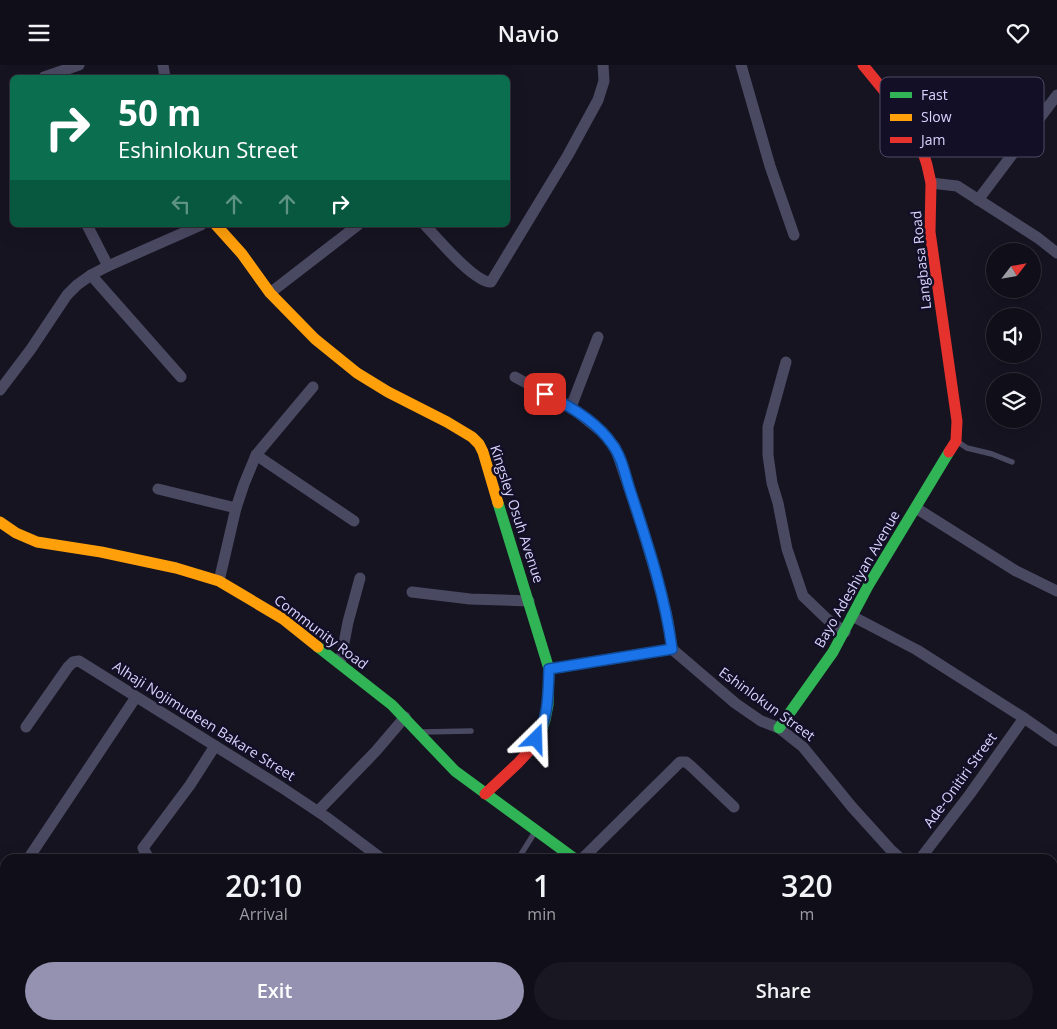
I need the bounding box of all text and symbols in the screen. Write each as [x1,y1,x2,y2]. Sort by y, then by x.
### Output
text: Navio [498,18,559,48]
icon: menu [25,19,53,47]
icon: heart [1004,19,1032,47]
legend [880,77,1044,157]
text: Fast [921,85,948,104]
text: 50 m [118,89,201,136]
icon: right [35,95,100,160]
text: Slow [921,107,952,126]
text: Jam [919,130,946,149]
text: Eshinlokun Street [118,134,298,164]
icon: left [167,190,195,218]
icon: ahead [220,190,248,218]
icon: ahead [273,190,301,218]
icon: right [326,190,354,218]
street label: Langbasa Road [906,210,935,310]
north arrow [986,243,1041,297]
map controls [986,243,1041,428]
button: sound [986,308,1041,363]
pin [524,373,566,415]
button: layers [986,373,1041,428]
icon: arrive [531,380,559,408]
street label: Kingsley Osuh Avenue [486,442,549,585]
street label: Bayo Adeshiyan Avenue [809,506,904,651]
street label: Community Road [270,590,372,673]
street label: Alhaji Nojimudeen Bakare Street [109,656,299,785]
street label: Eshinlokun Street [715,662,819,745]
position arrow [509,712,561,764]
street label: Ade-Onitiri Street [919,728,1001,831]
text: 20:10 [225,865,302,906]
text: 1 [533,865,550,906]
text: 320 [781,865,833,906]
text: Arrival [240,903,288,925]
text: min [527,903,556,925]
text: m [800,903,814,925]
button: Exit [25,962,524,1020]
button: Share [534,962,1033,1020]

